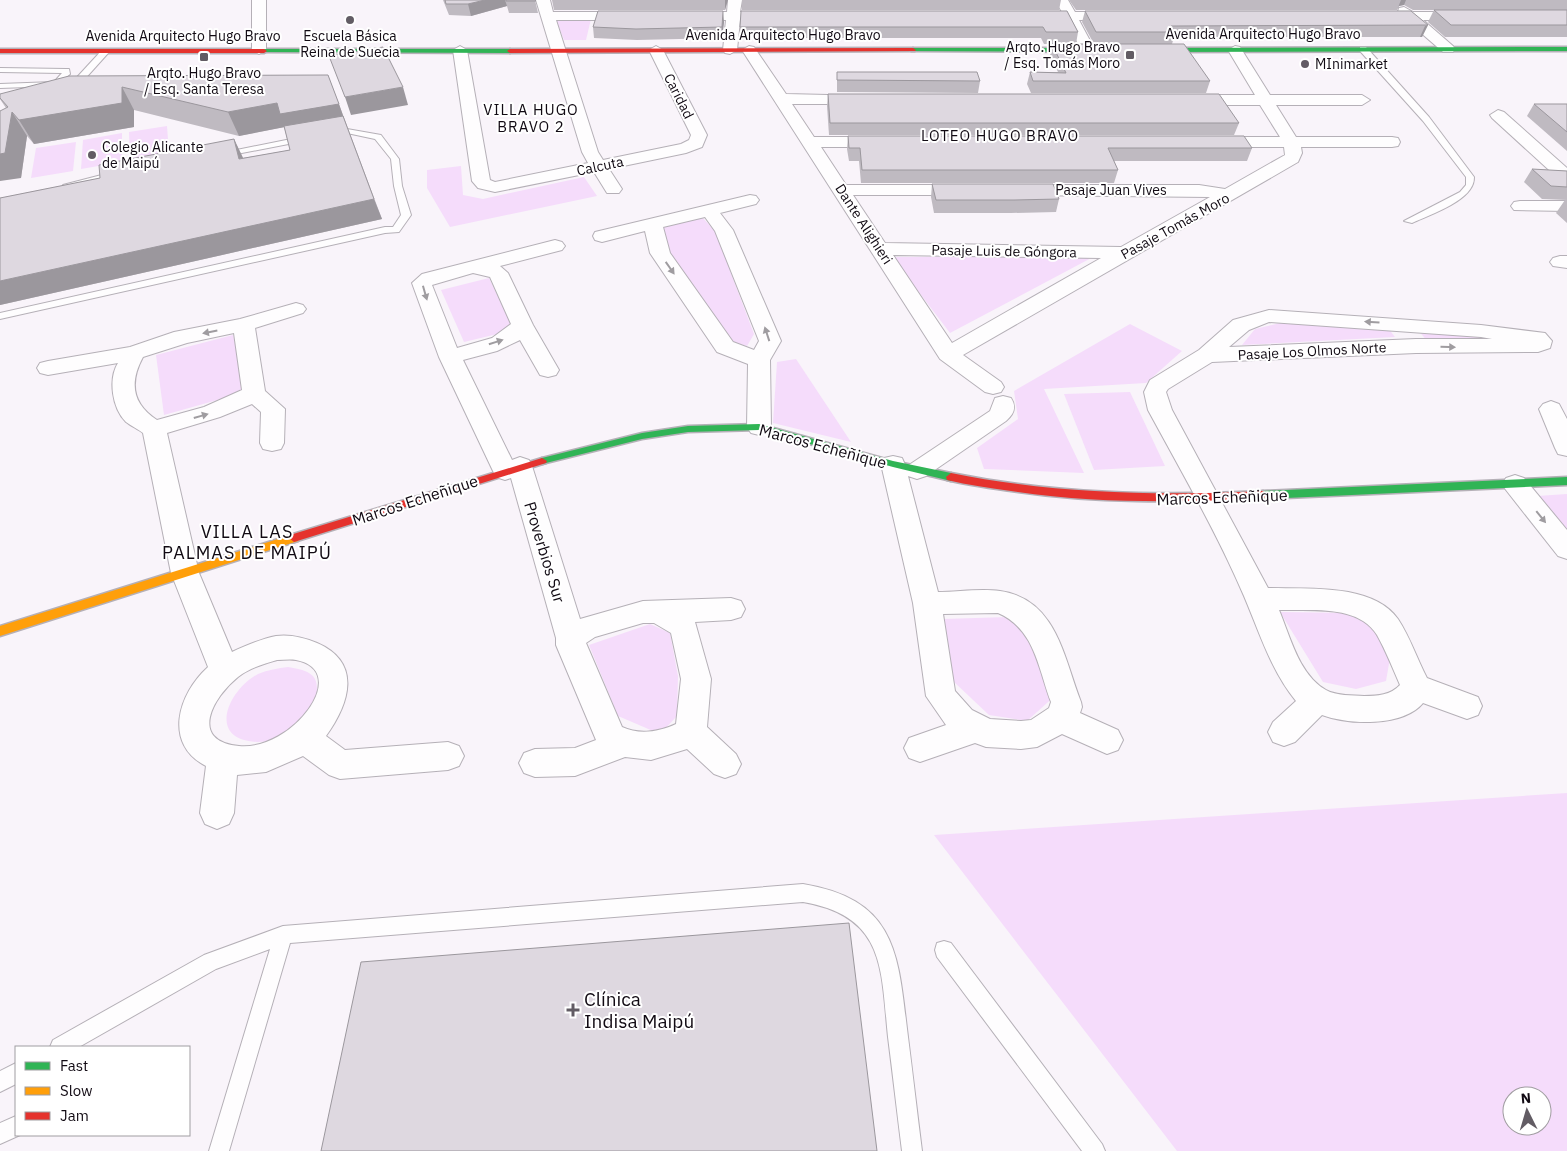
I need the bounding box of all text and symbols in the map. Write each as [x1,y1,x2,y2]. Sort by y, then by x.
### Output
marker: Escuela Básica Reina de Suecia [344,14,356,26]
street label: Avenida Arquitecto Hugo Bravo [1165,25,1361,43]
street label: Avenida Arquitecto Hugo Bravo [685,26,881,44]
street label: Avenida Arquitecto Hugo Bravo [85,27,281,45]
place label: Escuela Básica Reina de Suecia [300,27,400,61]
place label: Arqto. Hugo Bravo / Esq. Tomás Moro [1004,38,1120,72]
marker: Arqto. Hugo Bravo / Esq. Tomás Moro [1124,49,1136,61]
marker: Arqto. Hugo Bravo / Esq. Santa Teresa [198,51,210,63]
place label: MInimarket [1315,55,1388,73]
marker: MInimarket [1299,58,1311,70]
place label: Arqto. Hugo Bravo / Esq. Santa Teresa [144,64,265,98]
street label: Caridad [660,70,698,122]
district label: VILLA HUGO BRAVO 2 [483,100,579,136]
district label: LOTEO HUGO BRAVO [921,126,1079,145]
place label: Colegio Alicante de Maipú [102,138,204,172]
marker: Colegio Alicante de Maipú [86,149,98,161]
street label: Calcuta [575,152,626,180]
street label: Dante Alighieri [831,180,897,268]
street label: Pasaje Juan Vives [1055,181,1167,199]
street label: Pasaje Tomás Moro [1118,189,1233,263]
street label: Pasaje Luis de Góngora [931,241,1077,261]
one-way arrow [665,261,675,275]
one-way arrow [421,285,429,300]
one-way arrow [1364,318,1380,326]
one-way arrow [763,326,771,341]
one-way arrow [202,328,218,336]
one-way arrow [489,338,504,346]
street label: Pasaje Los Olmos Norte [1237,338,1387,364]
one-way arrow [1441,343,1457,351]
one-way arrow [193,411,208,419]
street label: Marcos Echeñique [757,419,889,473]
street label: Marcos Echeñique [350,470,481,530]
street label: Marcos Echeñique [1156,485,1288,509]
street label: Proverbios Sur [520,499,570,605]
one-way arrow [1536,510,1546,523]
district label: VILLA LAS PALMAS DE MAIPÚ [162,520,332,564]
place label: Clínica Indisa Maipú [584,987,694,1033]
marker: Clínica Indisa Maipú [566,1003,580,1017]
legend [15,1046,190,1136]
text: Fast [60,1056,88,1075]
text: Slow [60,1081,93,1100]
north arrow [1502,1086,1552,1136]
text: N [1520,1089,1532,1107]
text: Jam [60,1106,89,1125]

